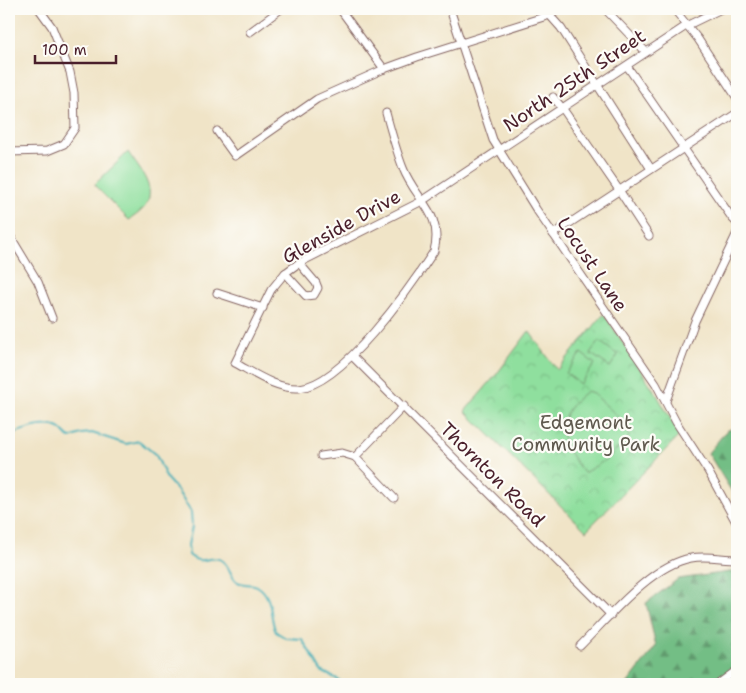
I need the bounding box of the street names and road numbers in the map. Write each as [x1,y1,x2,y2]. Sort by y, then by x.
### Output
street label: North 25th Street [498,23,651,138]
street label: Glenside Drive [278,184,405,269]
street label: Locust Lane [552,212,634,317]
street label: Thornton Road [435,417,550,532]

